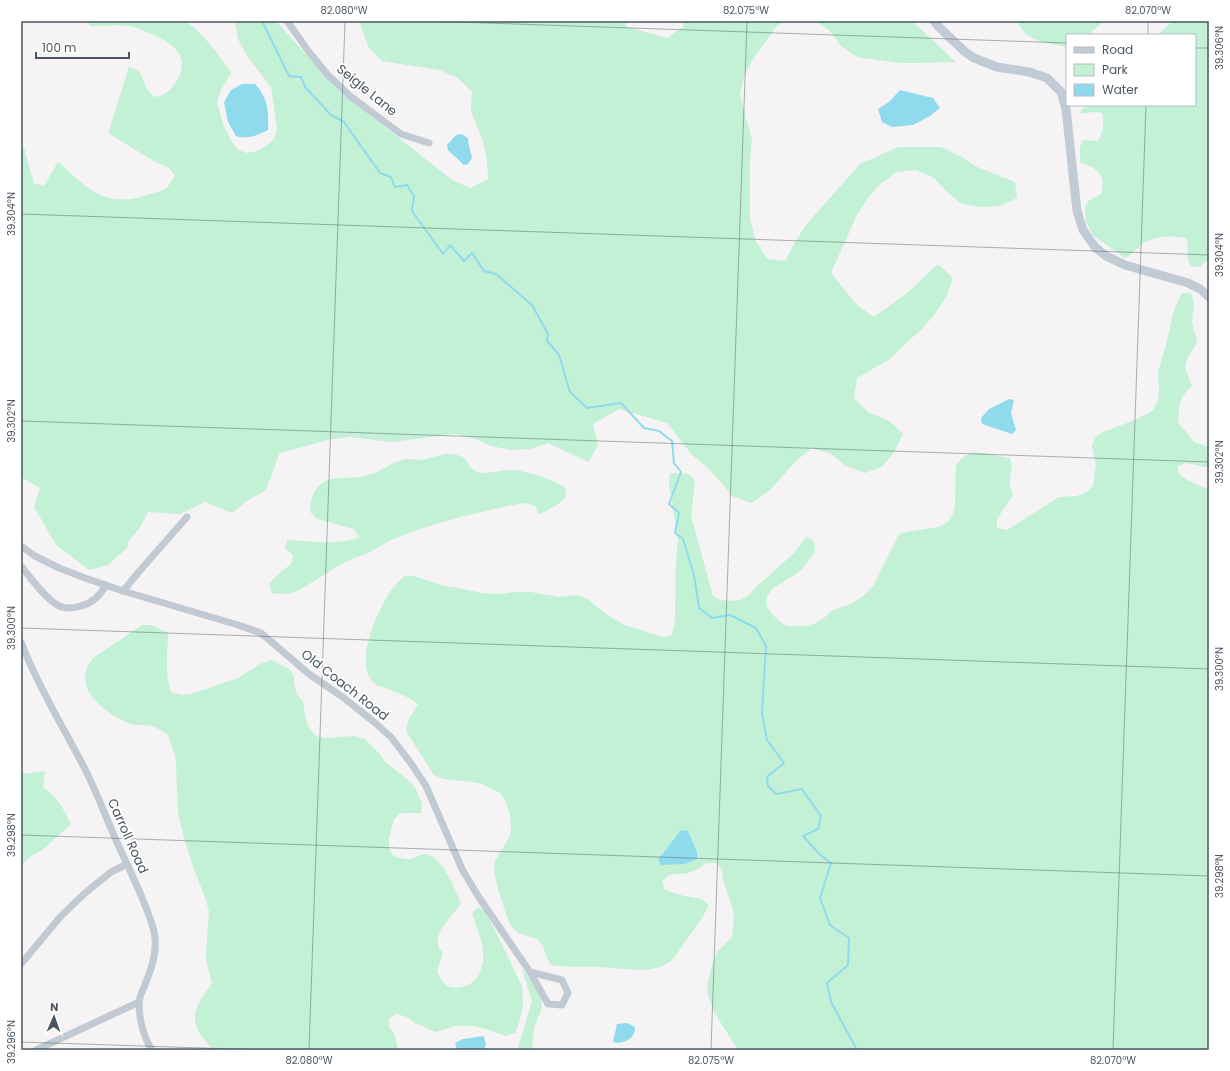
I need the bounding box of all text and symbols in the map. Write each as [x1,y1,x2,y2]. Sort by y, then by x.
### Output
text: 82.080°W [321,3,368,18]
text: 82.075°W [723,3,769,18]
text: 82.070°W [1125,3,1171,18]
text: 39.306°N [1212,26,1227,70]
scale bar [36,34,129,60]
legend [1066,34,1196,106]
text: 100 m [42,39,76,56]
text: Road [1102,41,1133,58]
street label: Seigle Lane [333,60,401,120]
text: Park [1102,61,1129,78]
text: Water [1102,81,1139,98]
text: 39.304°N [4,192,19,236]
text: 39.304°N [1212,233,1227,277]
text: 39.302°N [4,399,19,443]
text: 39.302°N [1212,440,1227,484]
text: 39.300°N [4,606,19,650]
street label: Old Coach Road [297,645,393,725]
text: 39.300°N [1212,647,1227,691]
street label: Carroll Road [103,795,153,877]
text: 39.298°N [4,813,19,857]
text: 39.298°N [1212,854,1227,898]
north arrow [34,997,74,1037]
text: N [50,999,59,1015]
text: 39.296°N [4,1020,19,1064]
text: 82.080°W [286,1053,333,1068]
text: 82.075°W [688,1053,734,1068]
text: 82.070°W [1090,1053,1136,1068]

